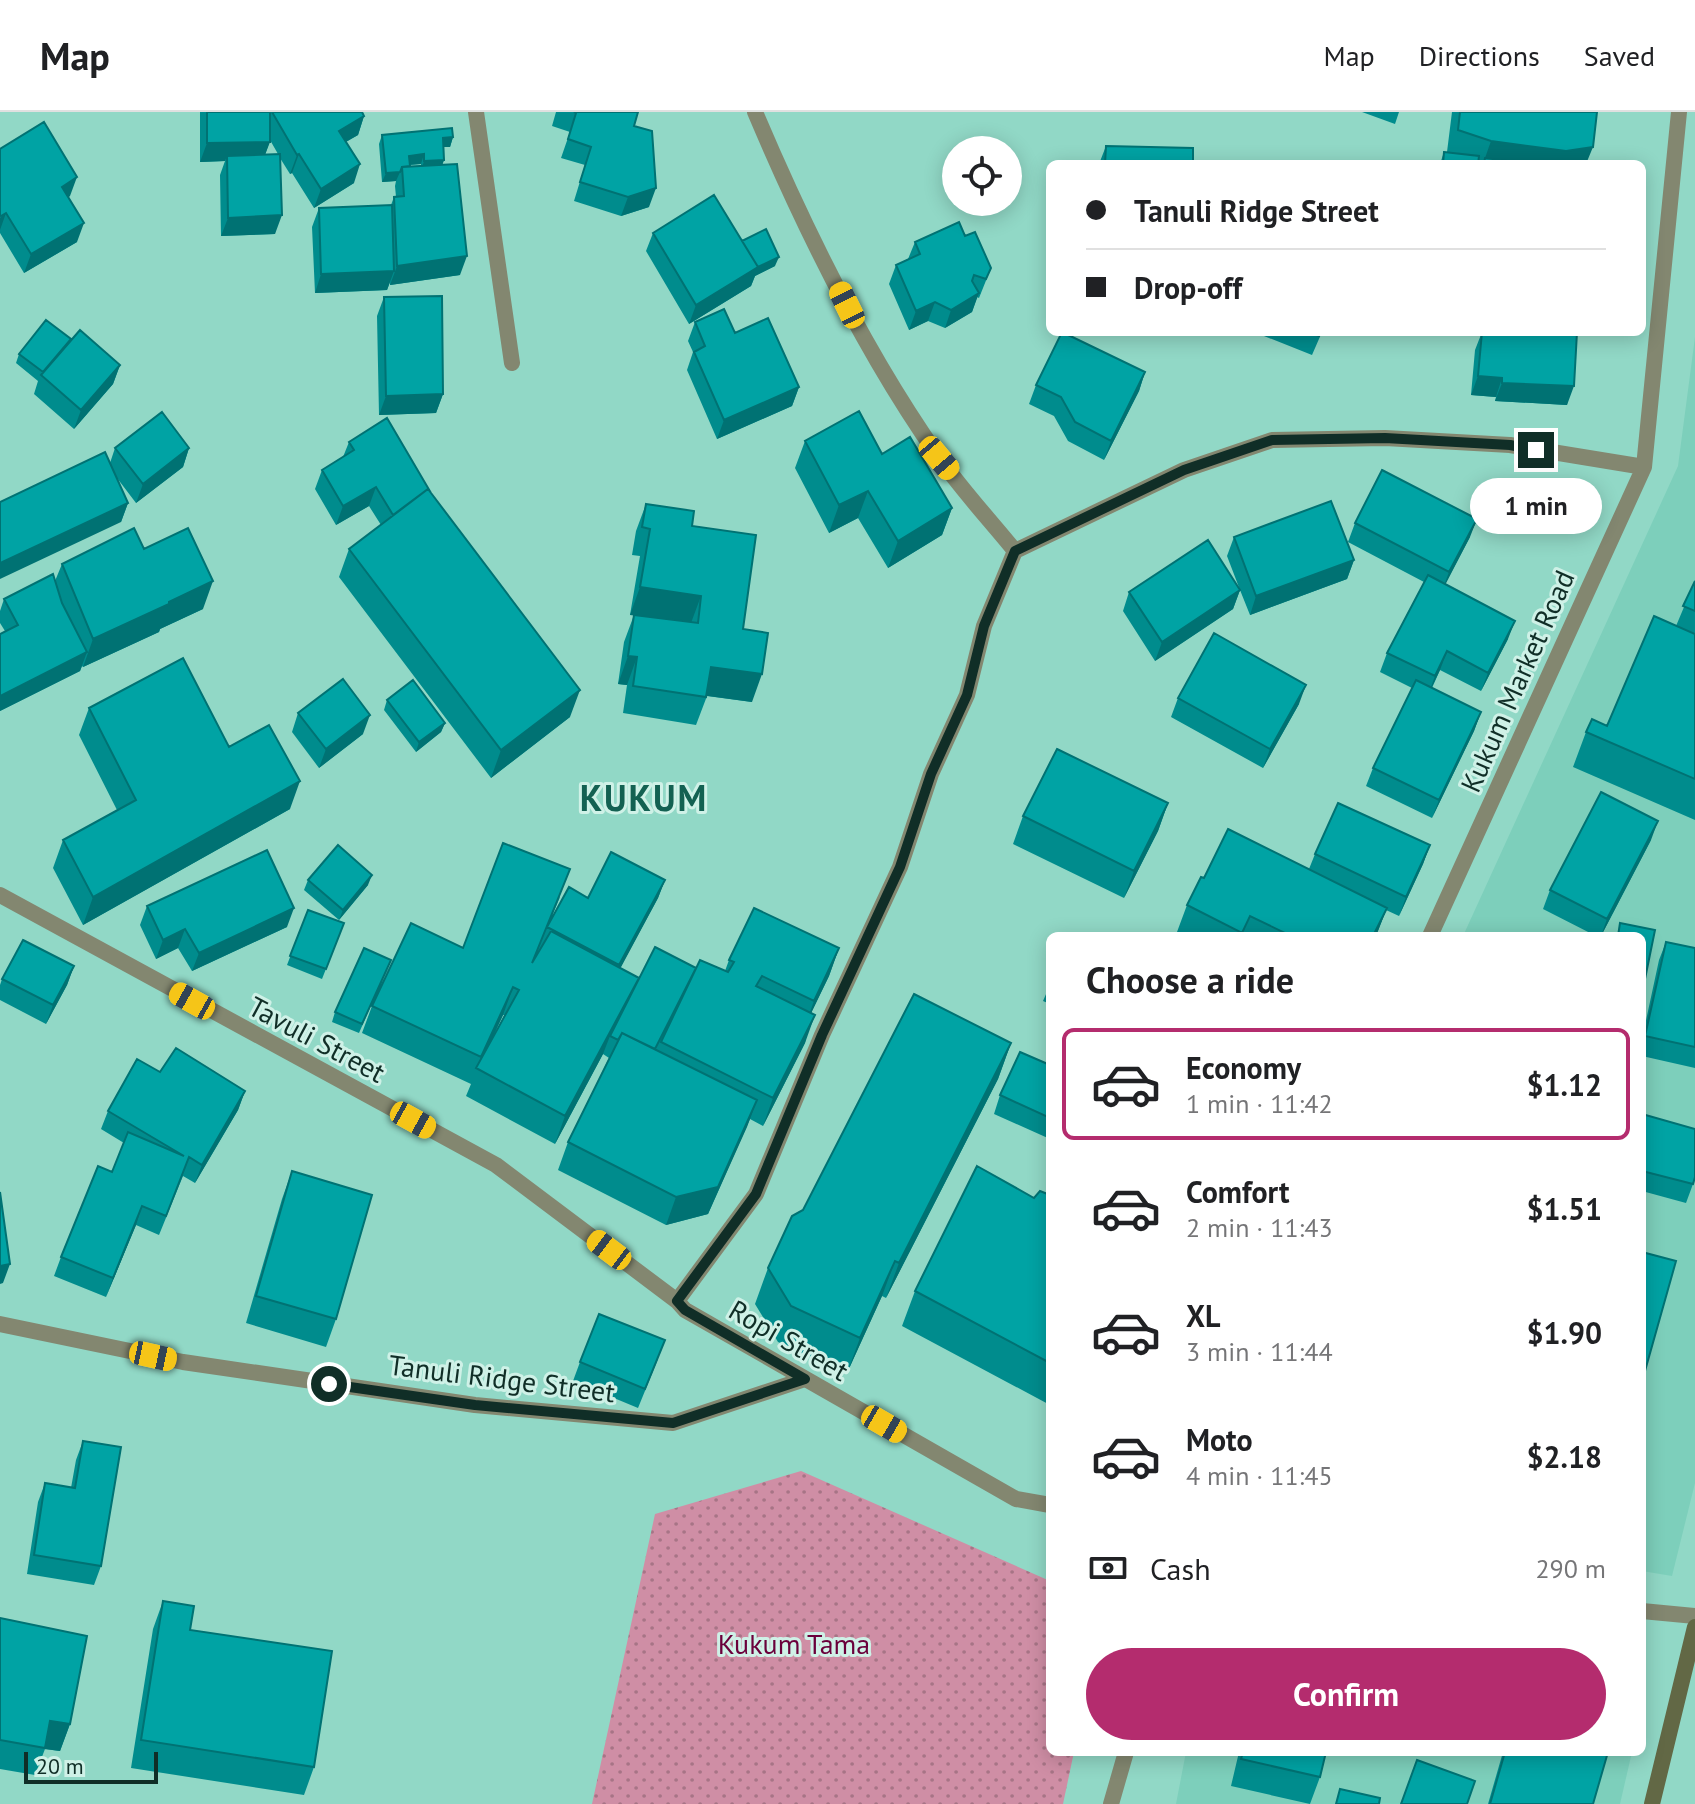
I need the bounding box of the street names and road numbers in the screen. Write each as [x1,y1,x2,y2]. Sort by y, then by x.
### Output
street label: Kukum Market Road [1451,564,1583,798]
street label: Tavuli Street [242,988,392,1091]
street label: Ropi Street [723,1291,856,1389]
street label: Tanuli Ridge Street [387,1346,618,1410]

